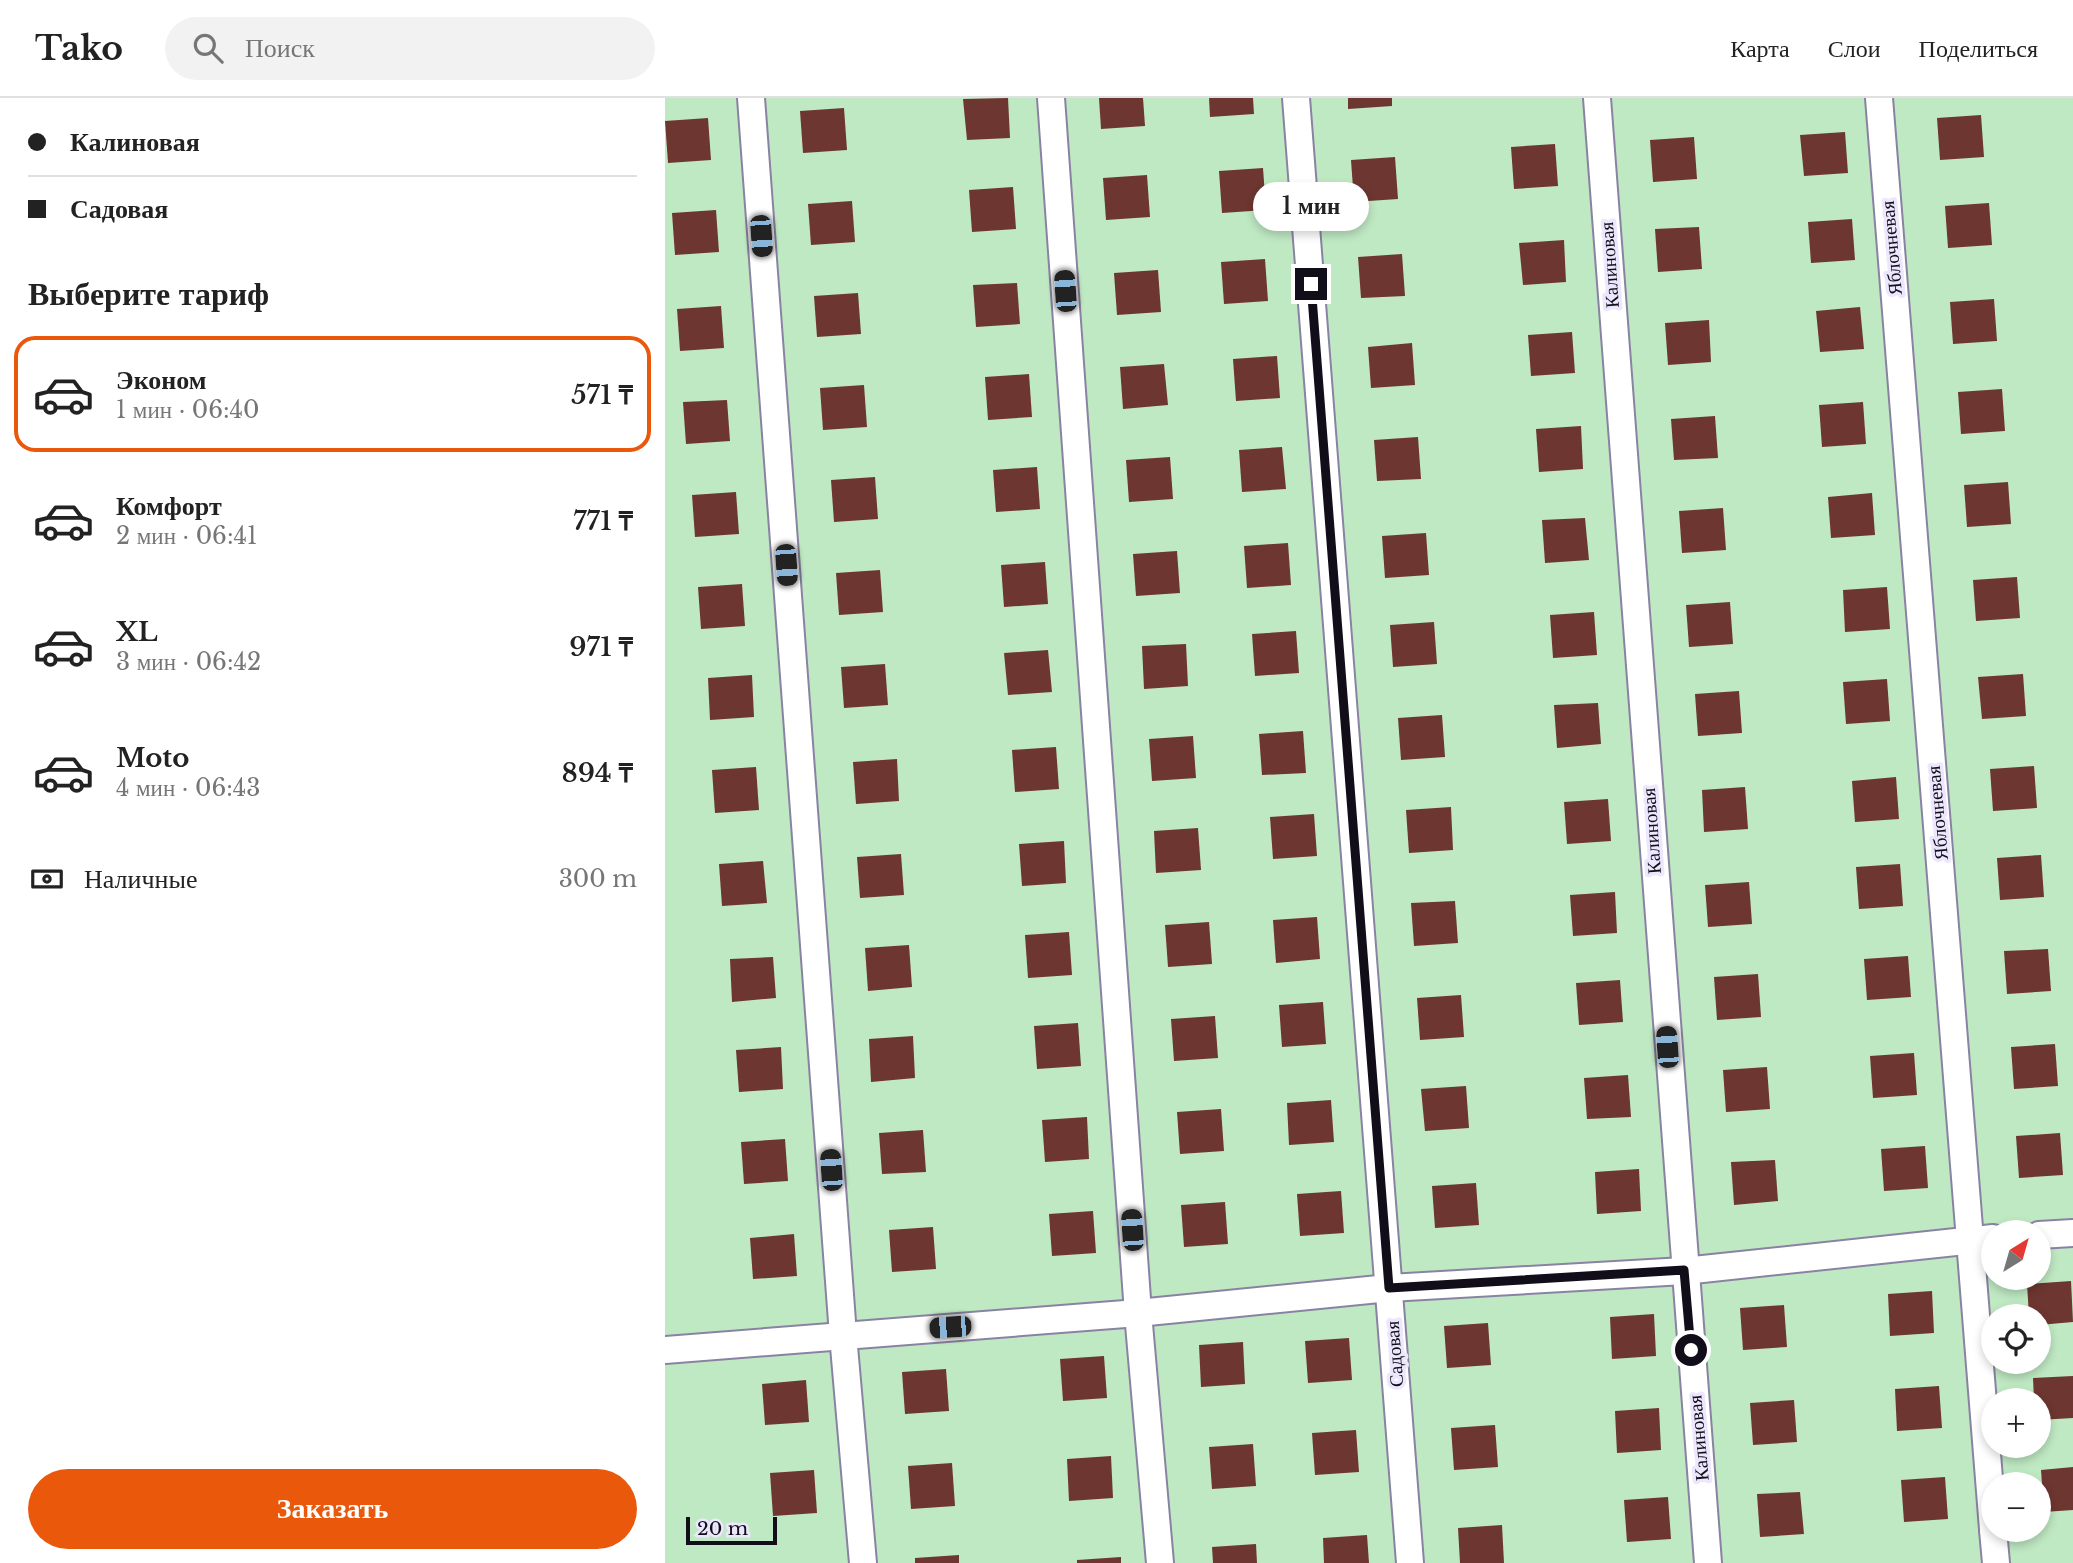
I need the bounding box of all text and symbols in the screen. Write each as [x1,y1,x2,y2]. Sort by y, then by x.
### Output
search box [165,17,655,80]
text: Tako [35,28,123,69]
icon: search [189,29,227,67]
text: Поиск [245,32,315,64]
text: Карта [1730,34,1790,63]
text: Слои [1828,34,1881,63]
text: Поделиться [1919,34,2038,63]
text: Калиновая [70,126,200,158]
callout: 1 мин [1253,183,1369,232]
text: 1 мин [1282,192,1340,220]
text: Садовая [70,193,168,225]
street label: Яблочневая [1876,200,1907,296]
car [750,214,773,258]
street label: Калиновая [1595,221,1624,309]
route end [1295,268,1327,300]
car [1054,269,1077,313]
text: Выберите тариф [28,274,269,314]
icon: car [32,363,95,426]
text: Эконом [116,364,206,396]
text: 571 ₸ [571,379,633,411]
text: 1 мин · 06:40 [116,396,259,424]
icon: car [32,489,95,552]
text: Комфорт [116,490,222,522]
text: 771 ₸ [573,505,633,537]
text: 2 мин · 06:41 [116,522,257,550]
car [775,543,798,587]
icon: car [32,615,95,678]
text: XL [116,616,158,648]
text: 971 ₸ [569,631,633,663]
text: 3 мин · 06:42 [116,648,261,676]
icon: car [32,741,95,804]
text: Moto [116,742,189,774]
text: 894 ₸ [562,757,633,789]
street label: Яблочневая [1922,765,1953,861]
text: 4 мин · 06:43 [116,774,260,802]
street label: Калиновая [1637,787,1666,875]
icon: cash [28,860,66,898]
text: Наличные [84,863,197,895]
text: 300 m [559,865,637,893]
car [1656,1025,1679,1069]
car [820,1148,843,1192]
car [1121,1208,1144,1252]
north arrow [1981,1220,2051,1290]
map controls [1981,1220,2051,1542]
button: locate [1981,1304,2051,1374]
car [929,1315,972,1339]
street label: Садовая [1381,1320,1408,1388]
route start [1675,1334,1707,1366]
button: + [1981,1388,2051,1458]
street label: Калиновая [1683,1394,1714,1482]
button: Заказать [28,1469,637,1549]
button: − [1981,1472,2051,1542]
scale bar [686,1514,777,1546]
text: 20 m [697,1517,748,1540]

